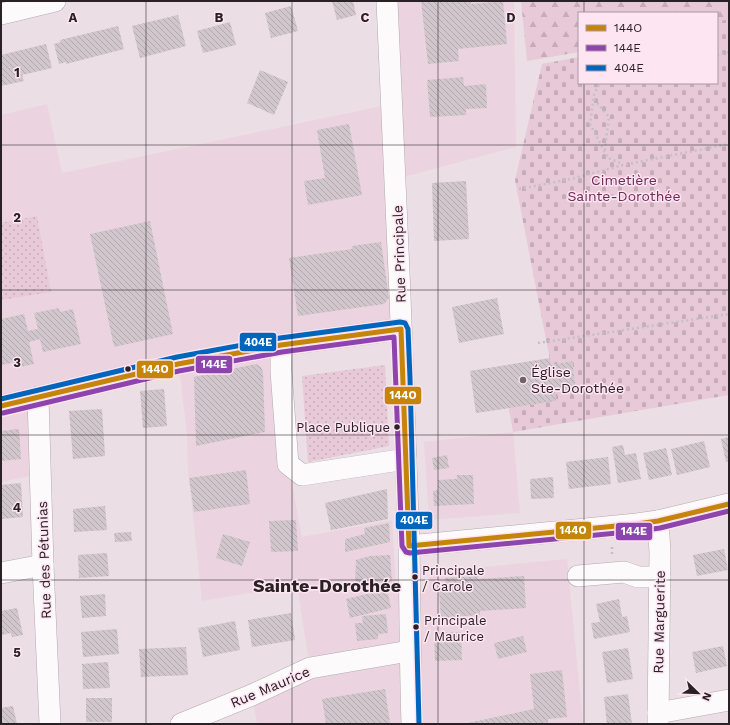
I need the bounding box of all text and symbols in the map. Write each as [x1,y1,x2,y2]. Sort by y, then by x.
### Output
text: A [69,10,78,25]
text: B [215,10,224,25]
text: C [361,10,370,25]
text: D [506,10,516,25]
legend [578,12,718,84]
text: 144O [614,21,642,35]
text: 144E [614,41,641,55]
text: 404E [614,61,644,75]
text: 1 [14,65,20,80]
park label: Cimetière Sainte-Dorothée [567,172,681,204]
street label: Rue Principale [389,205,409,303]
text: 2 [13,210,21,225]
line badge: 404E [239,332,277,352]
text: 404E [244,336,272,349]
text: 3 [13,355,21,370]
line badge: 144E [195,355,233,374]
text: 144E [201,358,227,371]
line badge: 144O [136,360,174,379]
text: 144O [141,363,169,376]
unlabelled marker [123,364,133,374]
place label: Église Ste-Dorothée [531,364,624,396]
marker: Église Ste-Dorothée [518,375,528,385]
line badge: 144O [384,386,422,405]
text: 144O [389,389,417,402]
place label: Place Publique [296,420,390,435]
marker: Place Publique [392,422,402,432]
text: 4 [13,500,22,515]
street label: Rue des Pétunias [34,501,54,619]
line badge: 404E [395,511,433,530]
text: 404E [400,514,428,527]
line badge: 144O [555,521,592,540]
line badge: 144E [615,522,653,541]
text: 144O [559,524,587,537]
text: 144E [621,525,647,538]
place label: Principale / Carole [422,563,484,594]
street label: Rue Marguerite [650,570,668,674]
marker: Principale / Carole [410,572,420,582]
district label: Sainte-Dorothée [253,575,401,596]
place label: Principale / Maurice [424,613,486,644]
marker: Principale / Maurice [411,622,421,632]
text: 5 [13,645,21,660]
street label: Rue Maurice [228,663,312,711]
north arrow [678,673,718,713]
text: N [699,690,714,703]

